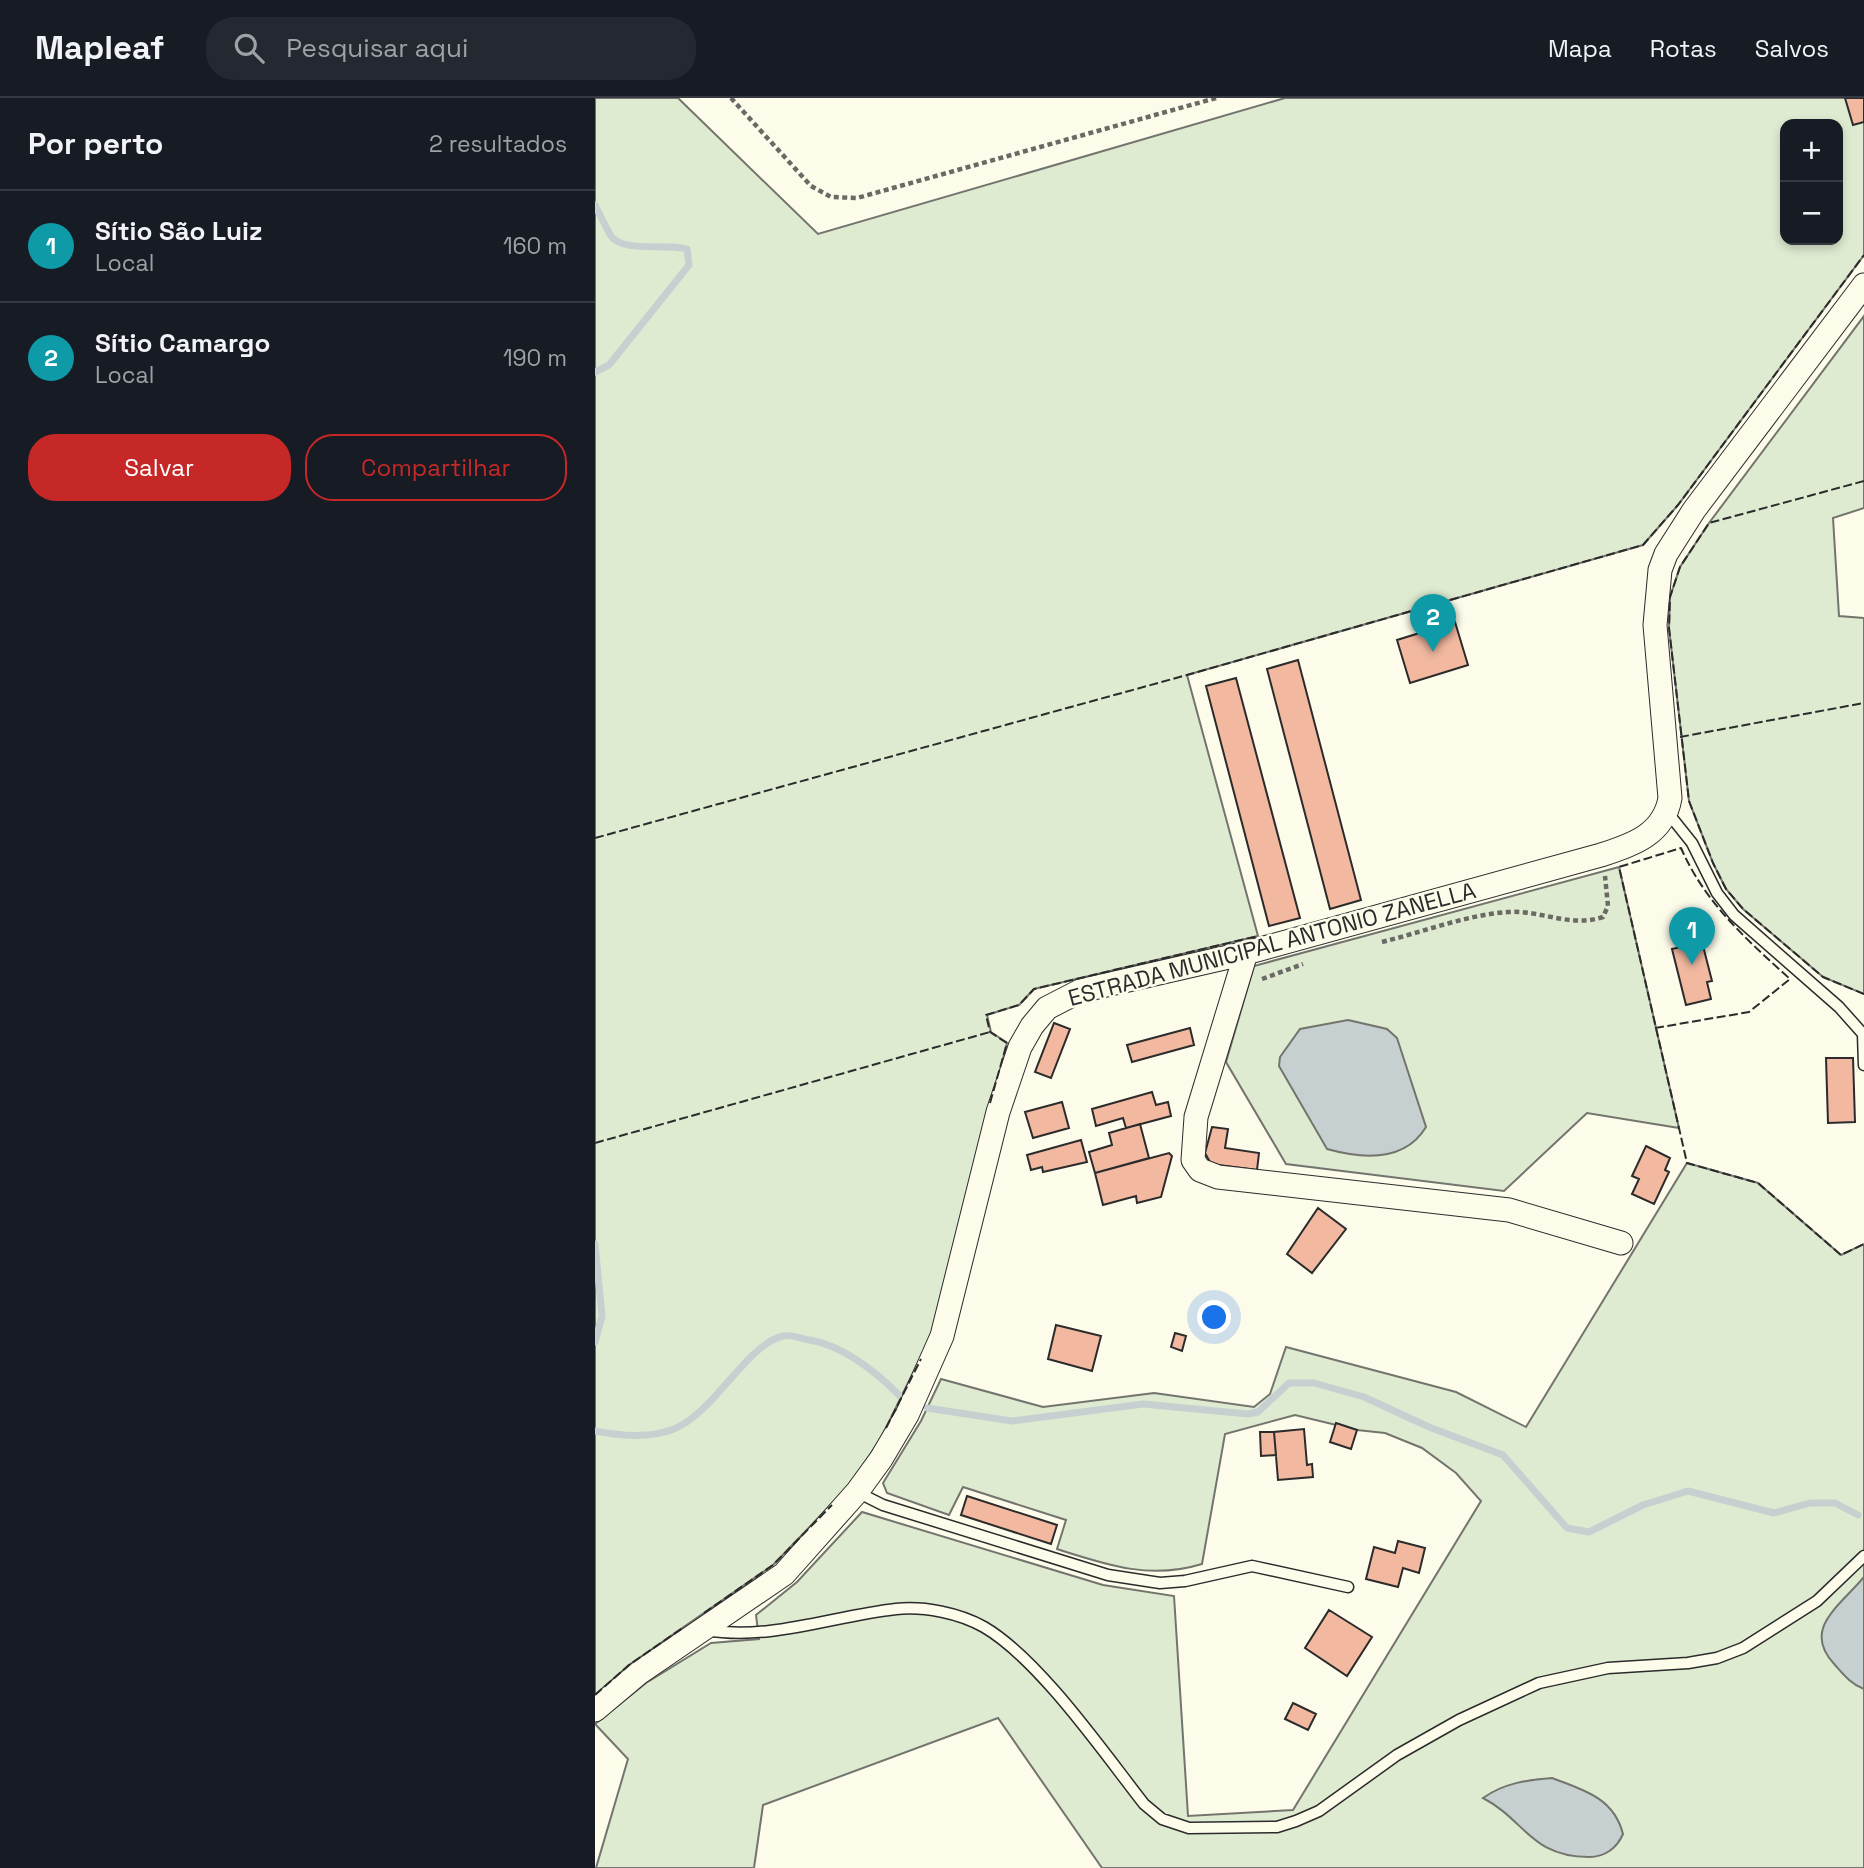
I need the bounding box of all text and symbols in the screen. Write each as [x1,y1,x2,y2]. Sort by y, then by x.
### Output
search box [206,17,696,80]
text: Mapleaf [35,27,164,69]
icon: search [230,29,268,67]
text: Pesquisar aqui [286,31,468,65]
text: Mapa [1548,33,1612,64]
text: Rotas [1650,33,1717,64]
text: Salvos [1755,33,1829,64]
map controls [1780,119,1843,245]
button: + [1780,119,1843,182]
text: Por perto [28,124,163,163]
text: 2 resultados [429,129,567,159]
button: − [1780,182,1843,245]
text: Sítio São Luiz [95,214,263,248]
text: 1 [46,231,56,261]
text: 160 m [503,231,567,261]
text: Local [95,248,154,278]
text: Sítio Camargo [95,326,270,360]
text: 2 [44,343,58,373]
text: 190 m [503,343,567,373]
text: Local [95,360,154,390]
button: Salvar [28,434,291,501]
button: Compartilhar [305,434,567,501]
pin: 2 [1410,594,1456,652]
street label: ESTRADA MUNICIPAL ANTONIO ZANELLA [1065,875,1479,1013]
pin: 1 [1669,907,1715,965]
your location [1197,1300,1231,1334]

